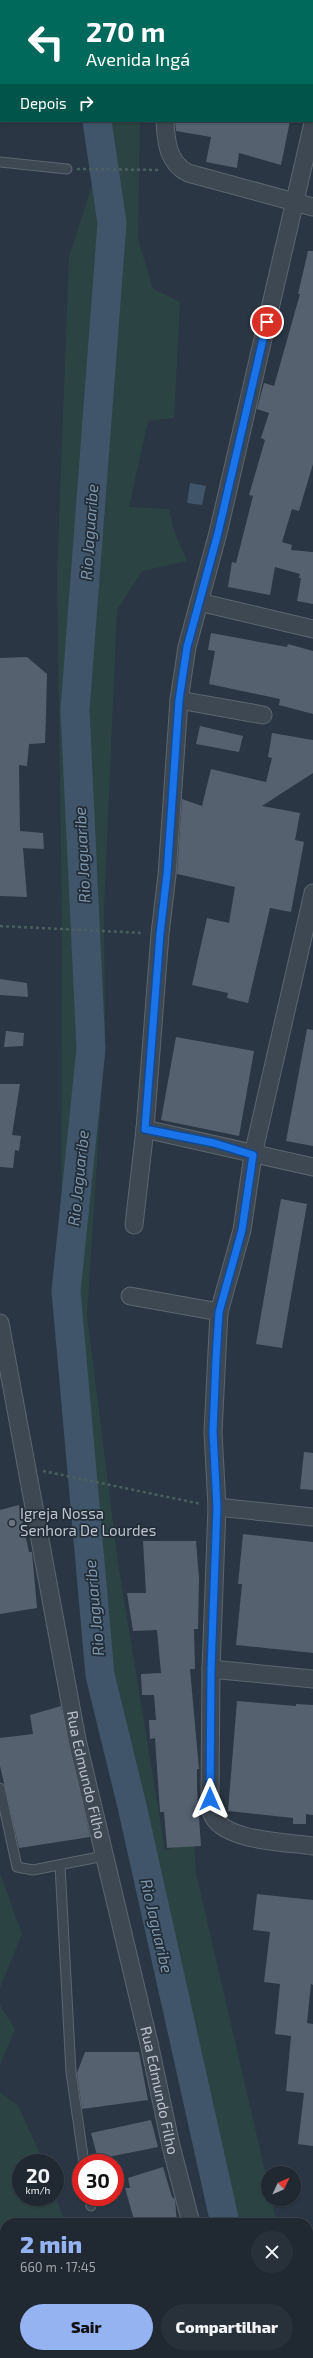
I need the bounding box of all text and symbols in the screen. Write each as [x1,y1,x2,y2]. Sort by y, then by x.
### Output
text: 270 m [86,14,165,48]
icon: left [20,16,72,68]
text: Avenida Ingá [86,48,190,70]
icon: right [75,92,97,114]
text: Depois [20,94,67,112]
pin [250,305,284,339]
icon: arrive [256,311,278,333]
water label: Rio Jaguaribe [76,483,101,581]
water label: Rio Jaguaribe [69,806,94,904]
water label: Rio Jaguaribe [63,1129,92,1227]
place label: Igreja Nossa Senhora De Lourdes [20,1504,156,1539]
marker: Igreja Nossa Senhora De Lourdes [7,1518,17,1528]
water label: Rio Jaguaribe [80,1559,107,1657]
street label: Rua Edmundo Filho [64,1709,110,1841]
position arrow [189,1778,231,1820]
water label: Rio Jaguaribe [137,1877,178,1975]
street label: Rua Edmundo Filho [137,2024,183,2156]
speed limit sign: 30 [72,2154,124,2206]
text: 20 [26,2163,50,2187]
north arrow [261,2166,301,2206]
map controls [261,2166,301,2206]
text: km/h [26,2184,50,2196]
text: 2 min [20,2229,82,2258]
button: close [251,2231,293,2273]
text: 660 m · 17:45 [20,2259,96,2275]
button: Sair [20,2304,153,2350]
button: Compartilhar [161,2304,293,2350]

